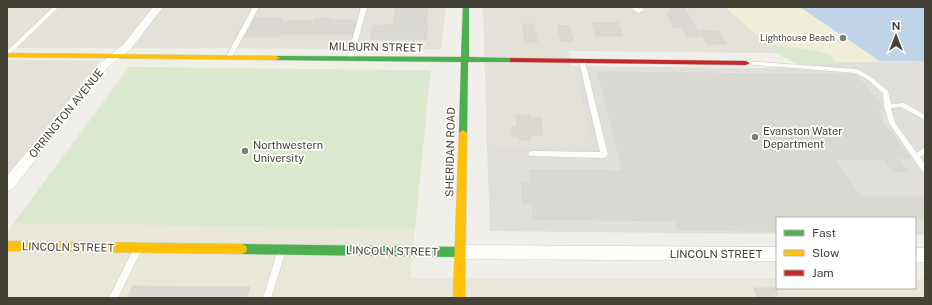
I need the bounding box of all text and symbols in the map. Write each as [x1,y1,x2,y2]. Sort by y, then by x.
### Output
north arrow [876,16,916,56]
text: N [892,20,900,32]
place label: Lighthouse Beach [760,32,835,43]
marker: Lighthouse Beach [838,33,848,43]
street label: MILBURN STREET [329,40,424,54]
street label: ORRINGTON AVENUE [26,66,106,160]
street label: SHERIDAN ROAD [443,107,457,197]
place label: Evanston Water Department [763,125,843,150]
marker: Evanston Water Department [750,132,760,142]
place label: Northwestern University [253,139,323,164]
marker: Northwestern University [240,146,250,156]
legend [776,217,916,289]
text: Fast [812,226,837,240]
street label: LINCOLN STREET [22,240,115,254]
street label: LINCOLN STREET [346,244,439,258]
text: Slow [812,246,840,260]
street label: LINCOLN STREET [670,248,763,260]
text: Jam [812,266,834,280]

